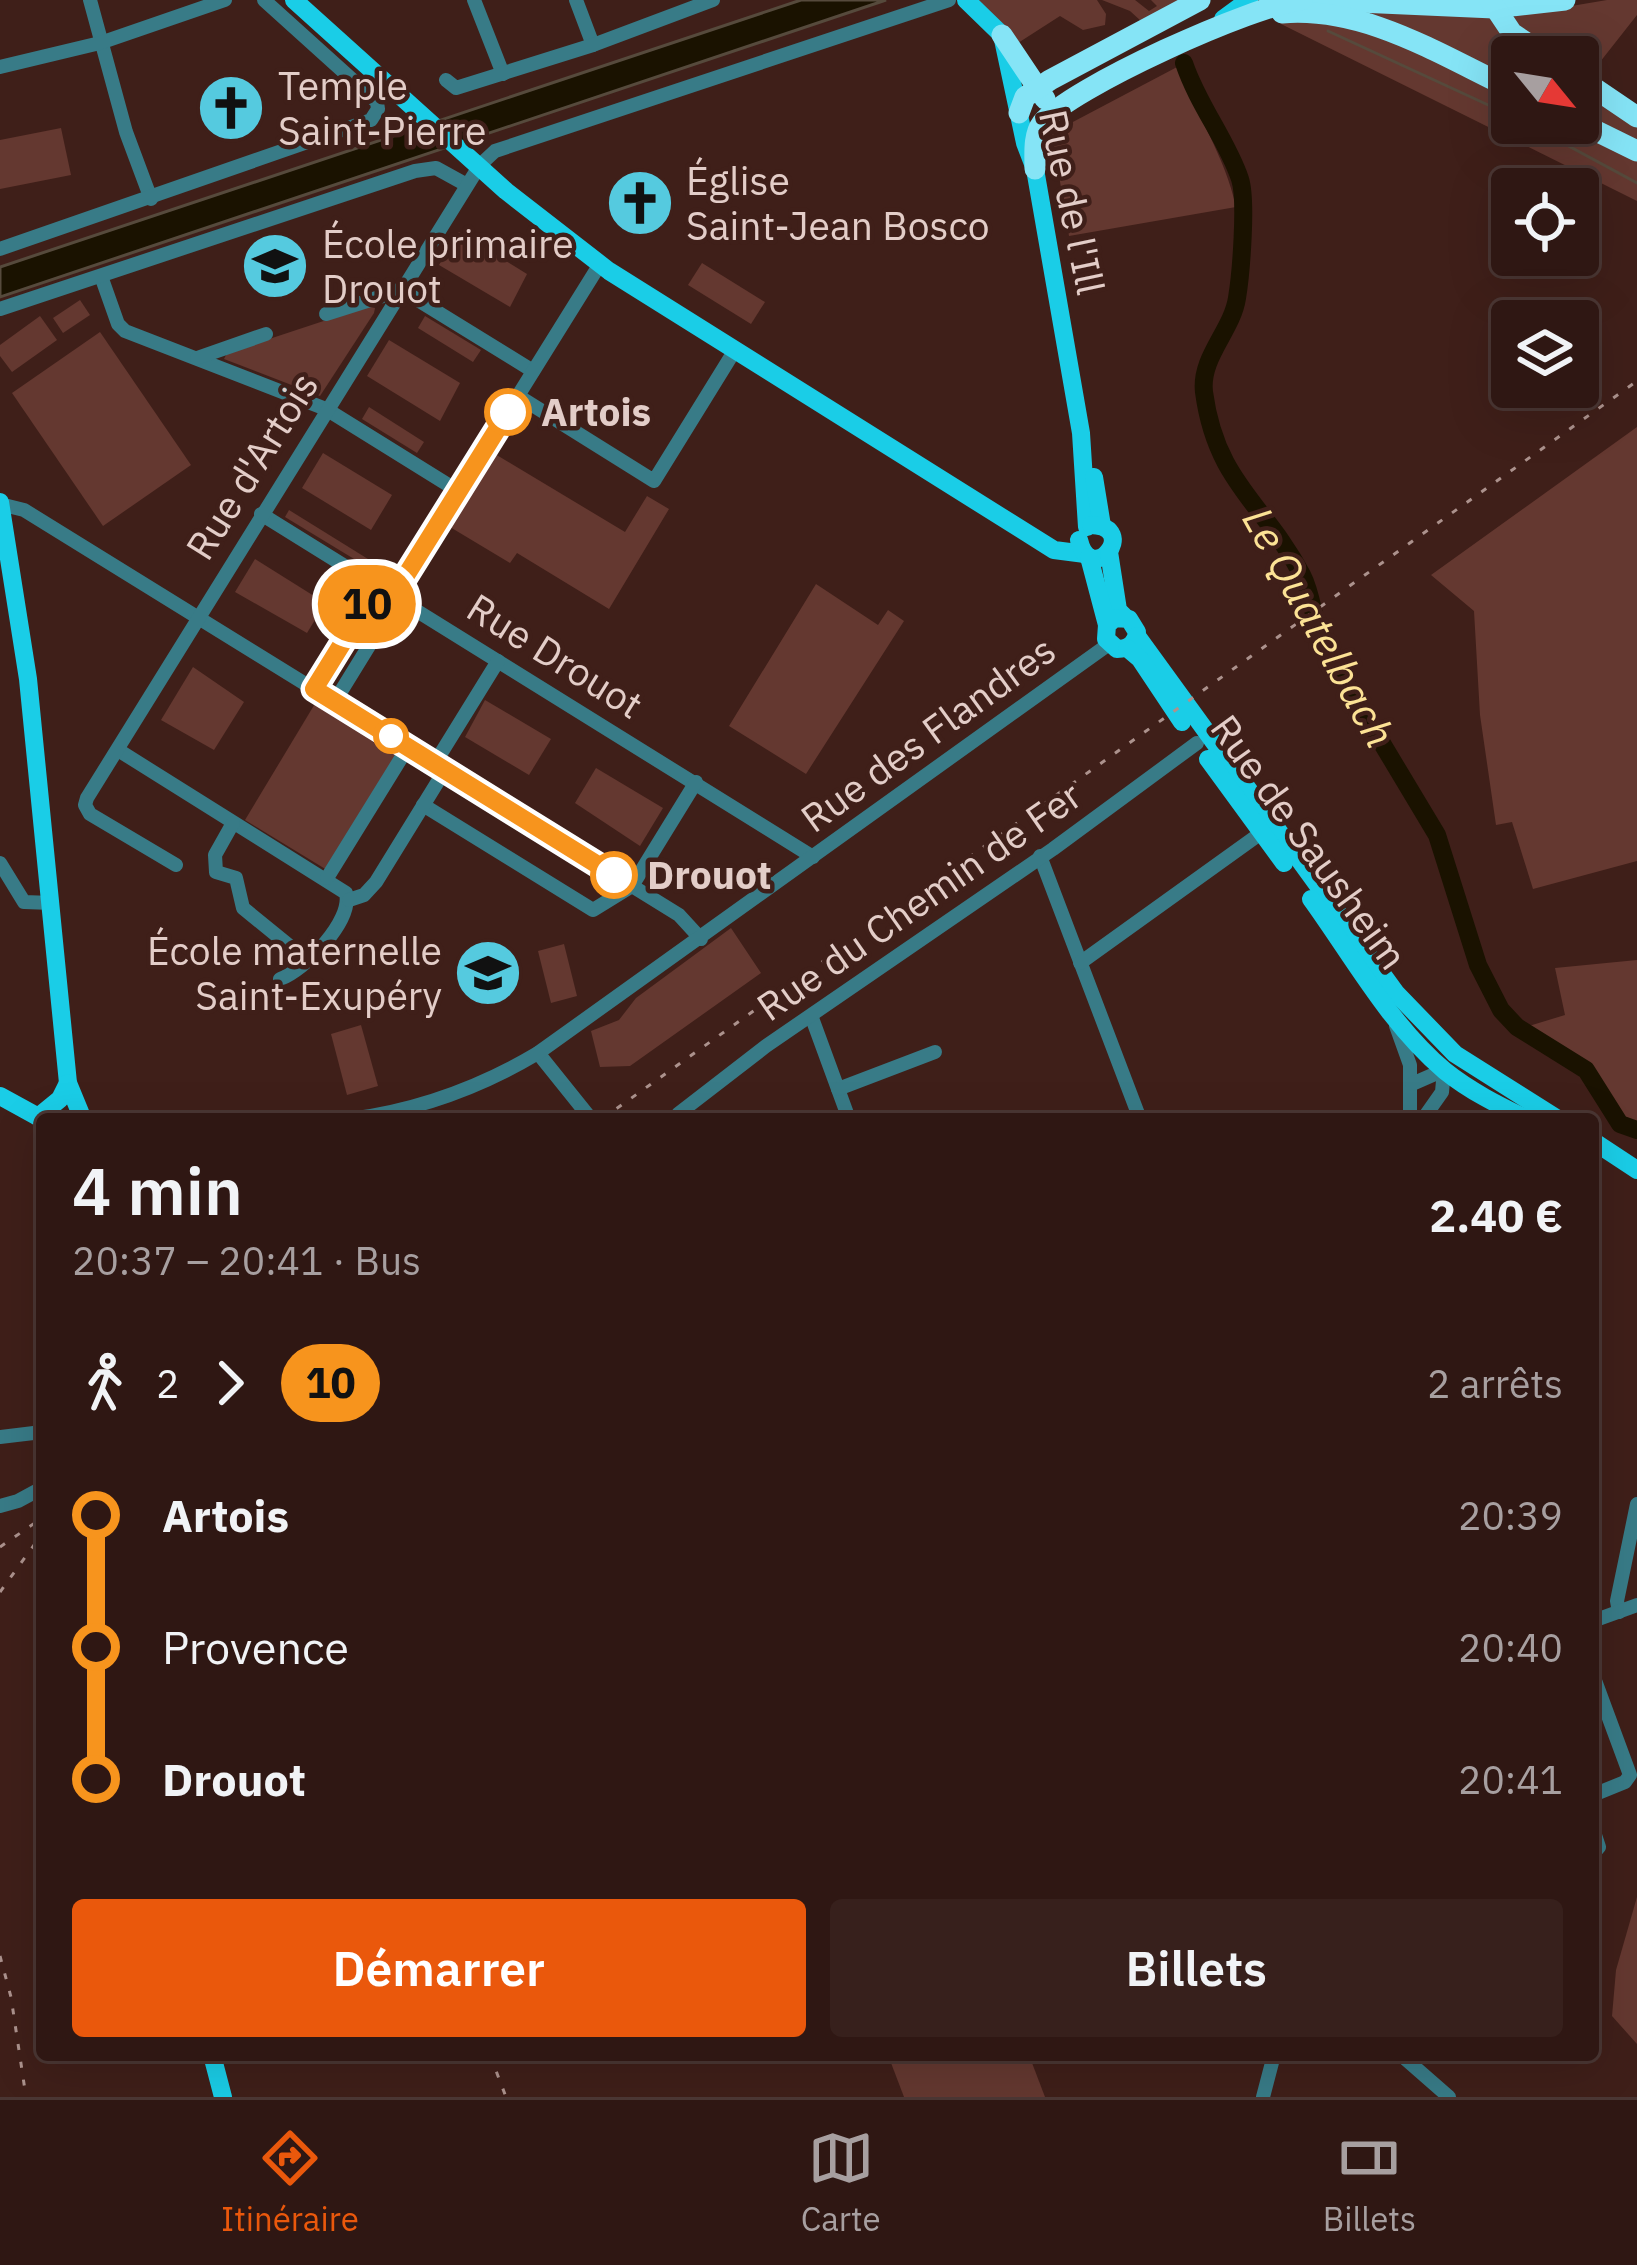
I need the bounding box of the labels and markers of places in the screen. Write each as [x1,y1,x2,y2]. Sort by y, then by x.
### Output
place label: Temple Saint-Pierre [278,60,487,156]
church icon: Temple Saint-Pierre [196,73,266,143]
place label: Église Saint-Jean Bosco [686,155,990,251]
church icon: Église Saint-Jean Bosco [605,168,675,238]
place label: École primaire Drouot [322,218,574,314]
school or university icon: École primaire Drouot [240,231,310,301]
place label: Artois [541,386,651,437]
marker: Artois [486,390,530,434]
unlabelled marker [375,720,407,752]
place label: Drouot [647,849,772,900]
marker: Drouot [592,853,636,897]
place label: École maternelle Saint-Exupéry [147,925,442,1021]
school or university icon: École maternelle Saint-Exupéry [453,938,523,1008]

